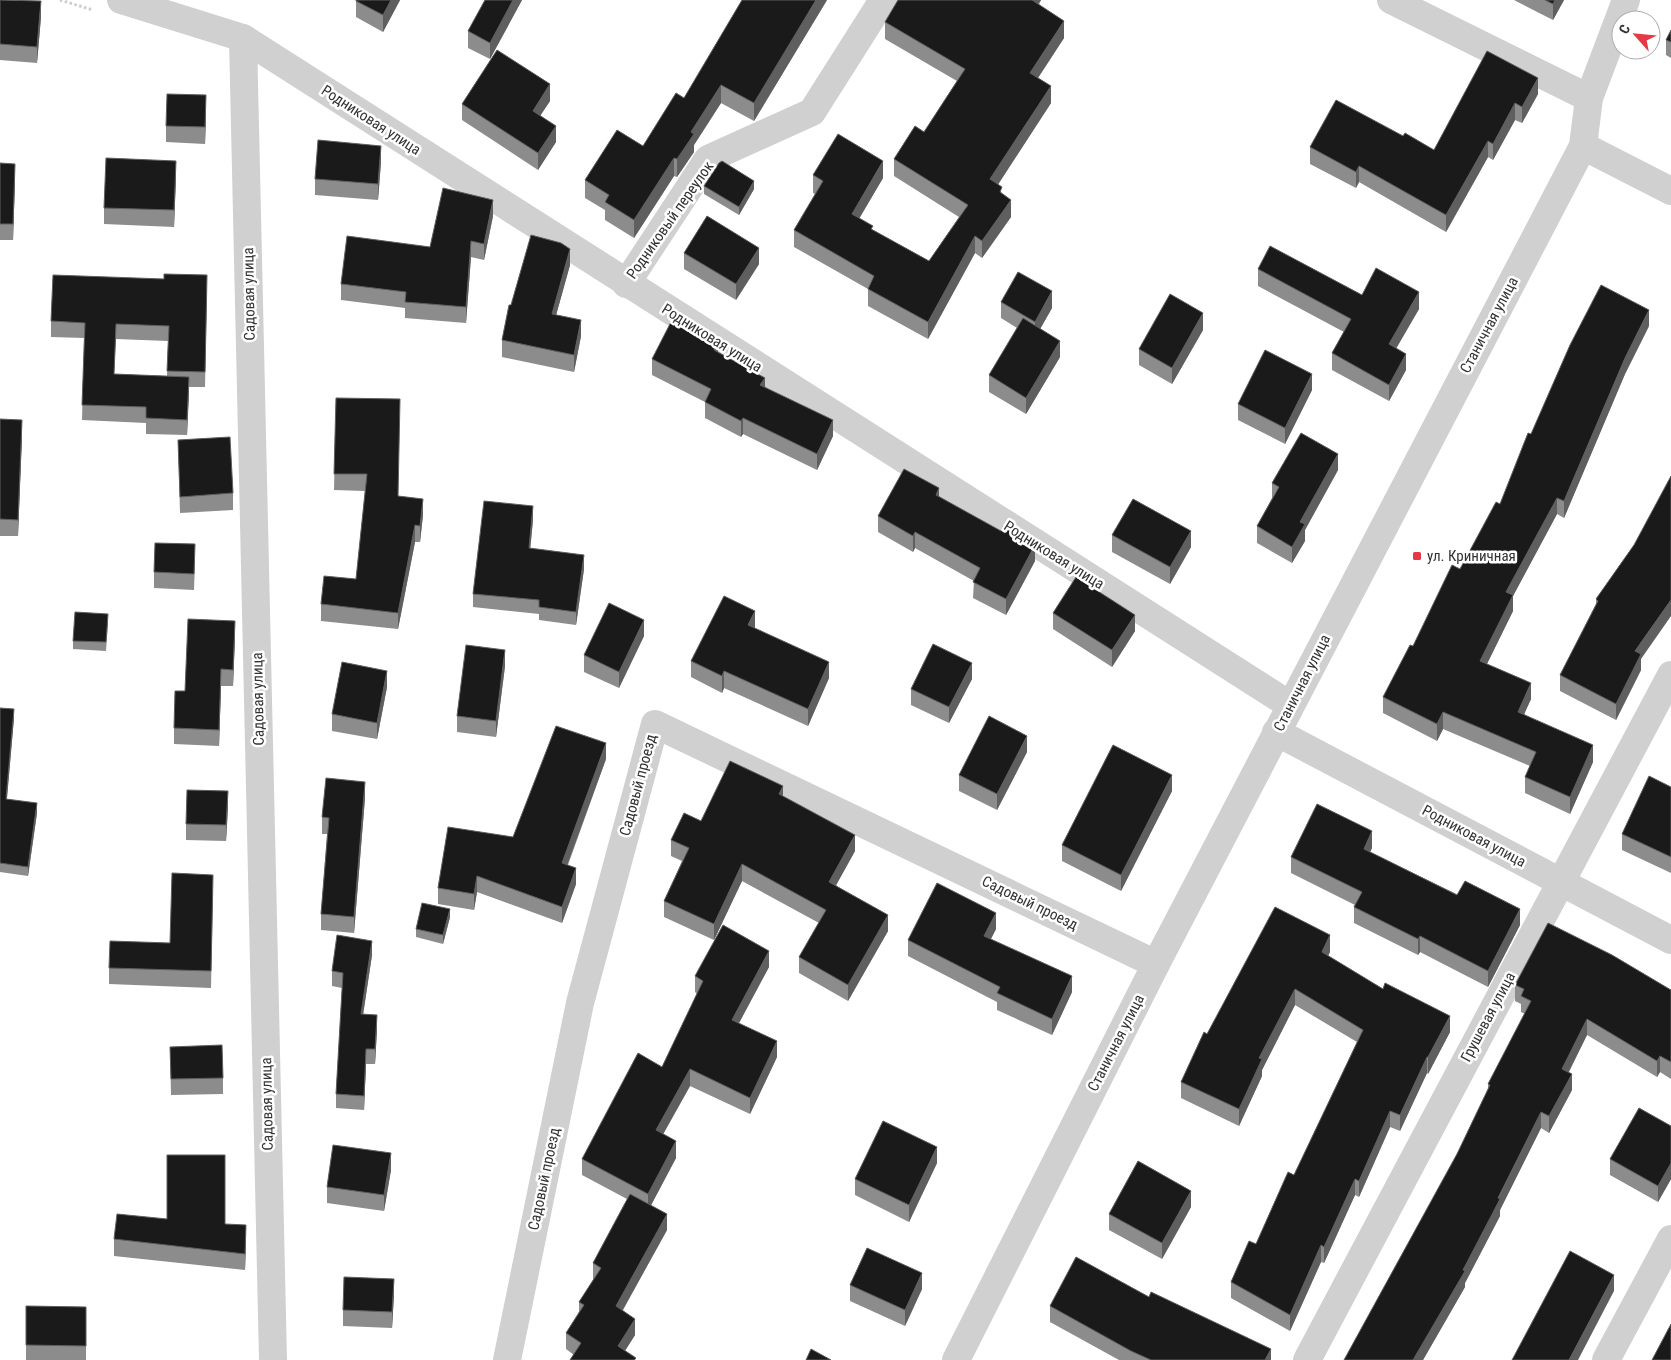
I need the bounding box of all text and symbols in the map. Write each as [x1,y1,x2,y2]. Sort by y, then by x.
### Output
north arrow [1611,10,1661,60]
text: С [1615,22,1633,36]
street label: Родниковая улица [318,81,424,159]
street label: Родниковый переулок [623,158,717,282]
street label: Садовая улица [239,247,259,341]
street label: Станичная улица [1456,274,1522,376]
street label: Родниковая улица [659,300,765,376]
street label: Родниковая улица [1001,517,1107,593]
place label: ул. Криничная [1427,547,1516,565]
marker: ул. Криничная [1411,550,1423,562]
street label: Станичная улица [1270,632,1334,734]
street label: Садовая улица [248,652,268,746]
street label: Садовый проезд [616,732,660,838]
street label: Родниковая улица [1419,801,1529,871]
street label: Садовый проезд [979,872,1081,934]
street label: Грушевая улица [1457,969,1519,1065]
street label: Станичная улица [1084,992,1148,1094]
street label: Садовая улица [257,1057,277,1151]
street label: Садовый проезд [524,1126,564,1232]

